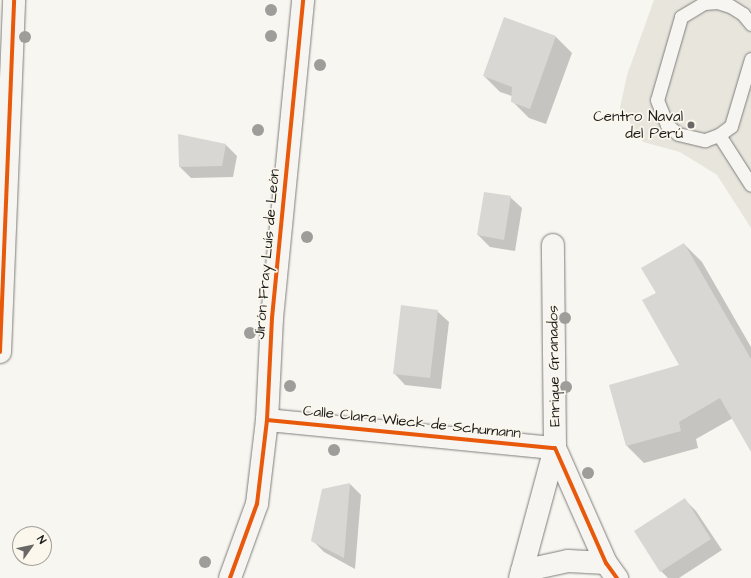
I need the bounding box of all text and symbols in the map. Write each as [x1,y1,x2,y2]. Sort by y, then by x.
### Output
place label: Centro Naval del Perú [593,107,683,142]
marker: Centro Naval del Perú [686,120,696,130]
street label: Jirón Fray Luís de León [251,168,283,340]
street label: Enrique Granados [544,305,564,427]
street label: Calle Clara Wieck de Schumann [302,402,522,442]
north arrow [12,526,52,566]
text: N [33,533,50,547]

